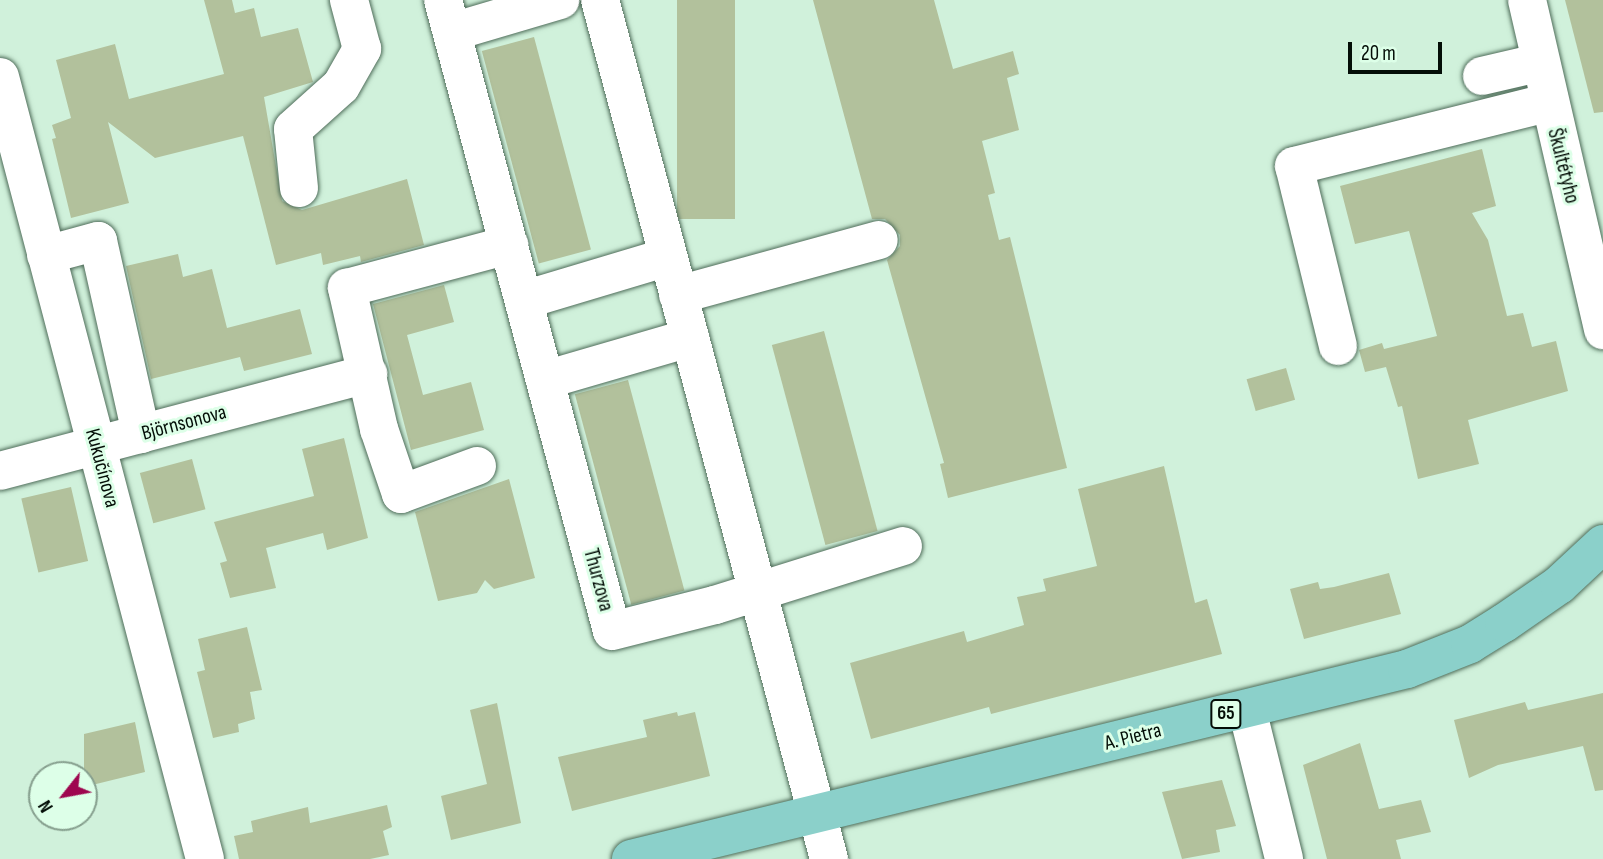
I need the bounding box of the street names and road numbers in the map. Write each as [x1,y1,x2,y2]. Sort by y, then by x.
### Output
street label: Škultétyho [1542,126,1584,206]
street label: Björnsonova [139,400,229,446]
street label: Kukučínova [79,426,125,510]
street label: Thurzova [578,546,618,614]
road number: 65 [1210,698,1242,730]
street label: A. Pietra [1102,718,1164,756]

